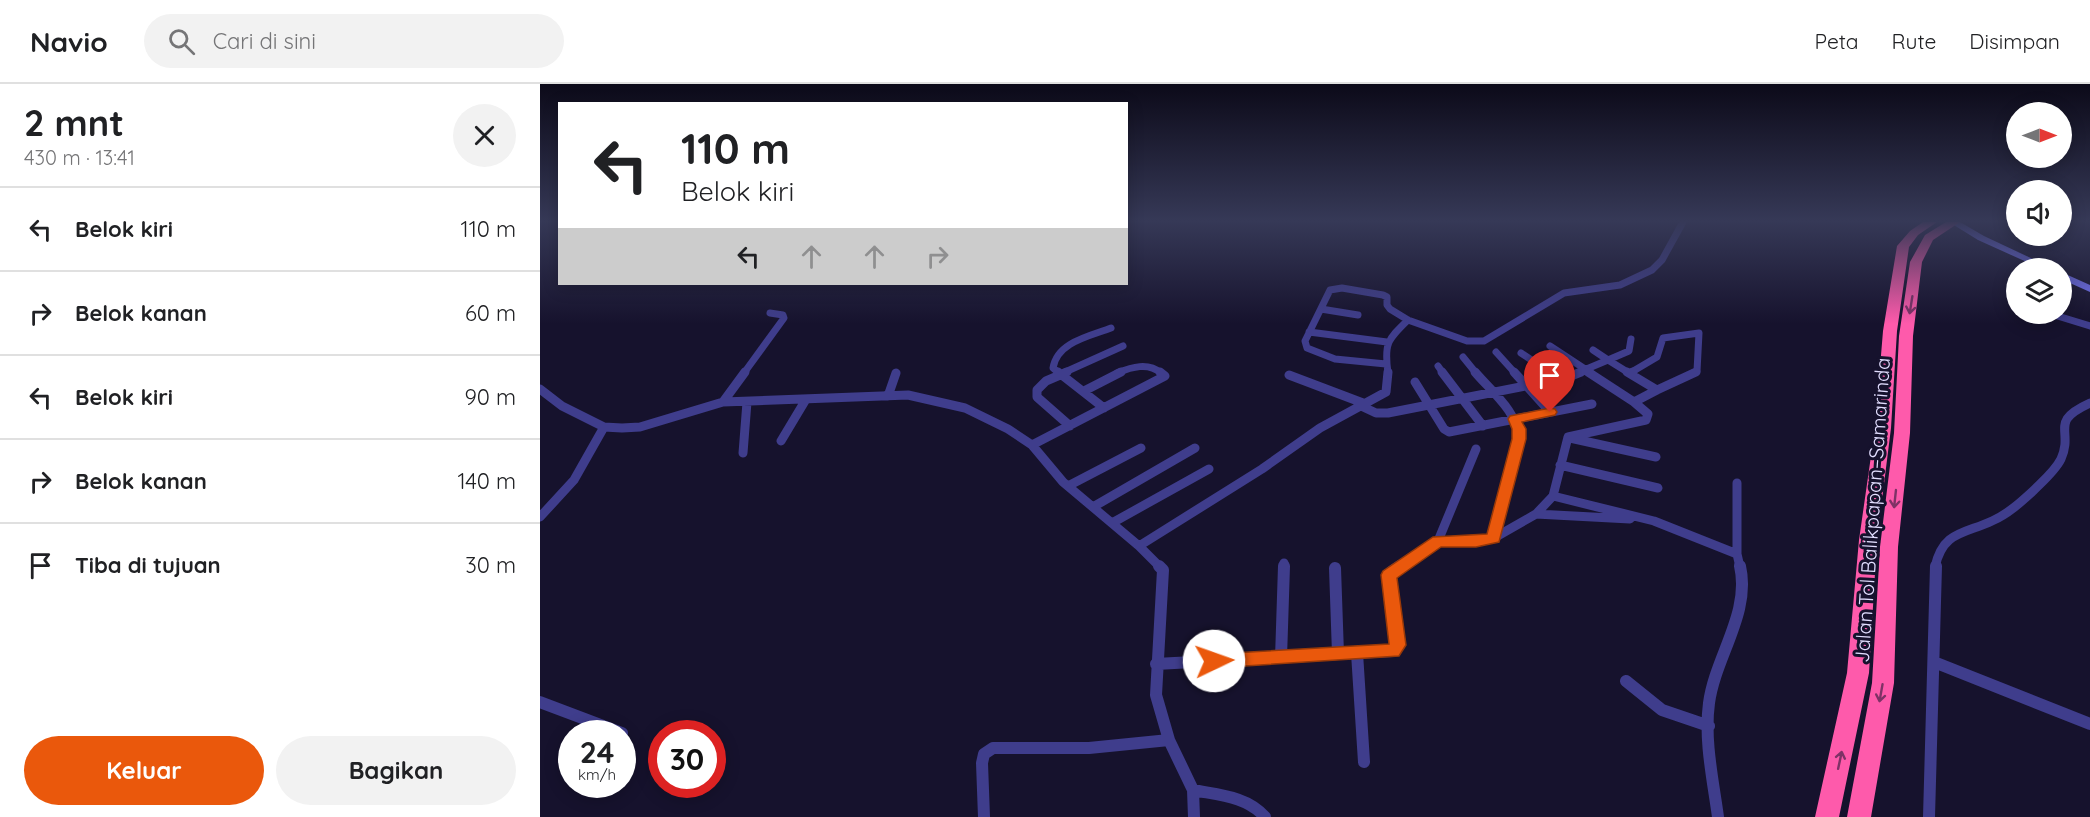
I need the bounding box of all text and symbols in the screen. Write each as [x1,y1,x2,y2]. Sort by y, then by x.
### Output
search box [144,14,564,68]
text: Navio [30,24,108,59]
icon: search [165,25,198,58]
text: Cari di sini [213,27,316,55]
text: Peta [1815,28,1859,54]
text: Rute [1892,28,1936,54]
text: Disimpan [1969,28,2060,54]
text: 2 mnt [24,100,124,145]
north arrow [2006,102,2072,168]
map controls [2006,102,2072,324]
button: close [453,104,516,167]
text: 110 m [681,122,790,175]
icon: left [582,126,660,204]
text: 430 m · 13:41 [24,145,135,170]
text: Belok kiri [681,174,794,208]
button: sound [2006,180,2072,246]
icon: left [24,213,57,246]
text: Belok kiri [75,215,173,243]
text: 110 m [461,215,516,243]
icon: left [732,240,765,273]
icon: ahead [795,240,828,273]
icon: ahead [858,240,891,273]
icon: right [921,240,954,273]
button: layers [2006,258,2072,324]
one-way arrow [1906,294,1917,314]
icon: right [24,297,57,330]
text: Belok kanan [75,299,207,327]
text: 60 m [465,299,516,327]
pin [1524,350,1575,412]
street label: Jalan Tol Balikpapan–Samarinda [1849,357,1895,663]
icon: arrive [1533,359,1566,392]
icon: left [24,381,57,414]
text: Belok kiri [75,383,173,411]
text: 90 m [465,383,516,411]
icon: right [24,465,57,498]
text: Belok kanan [75,467,207,495]
text: 140 m [457,467,516,495]
one-way arrow [1889,488,1900,508]
icon: arrive [24,549,57,582]
text: Tiba di tujuan [75,551,221,579]
text: 30 m [465,551,516,579]
position arrow [1182,629,1246,693]
one-way arrow [1876,683,1887,702]
speed limit sign: 30 [648,720,726,798]
text: 24 [580,733,614,771]
button: Keluar [24,736,264,805]
button: Bagikan [276,736,516,805]
one-way arrow [1835,751,1846,770]
text: km/h [578,765,616,784]

